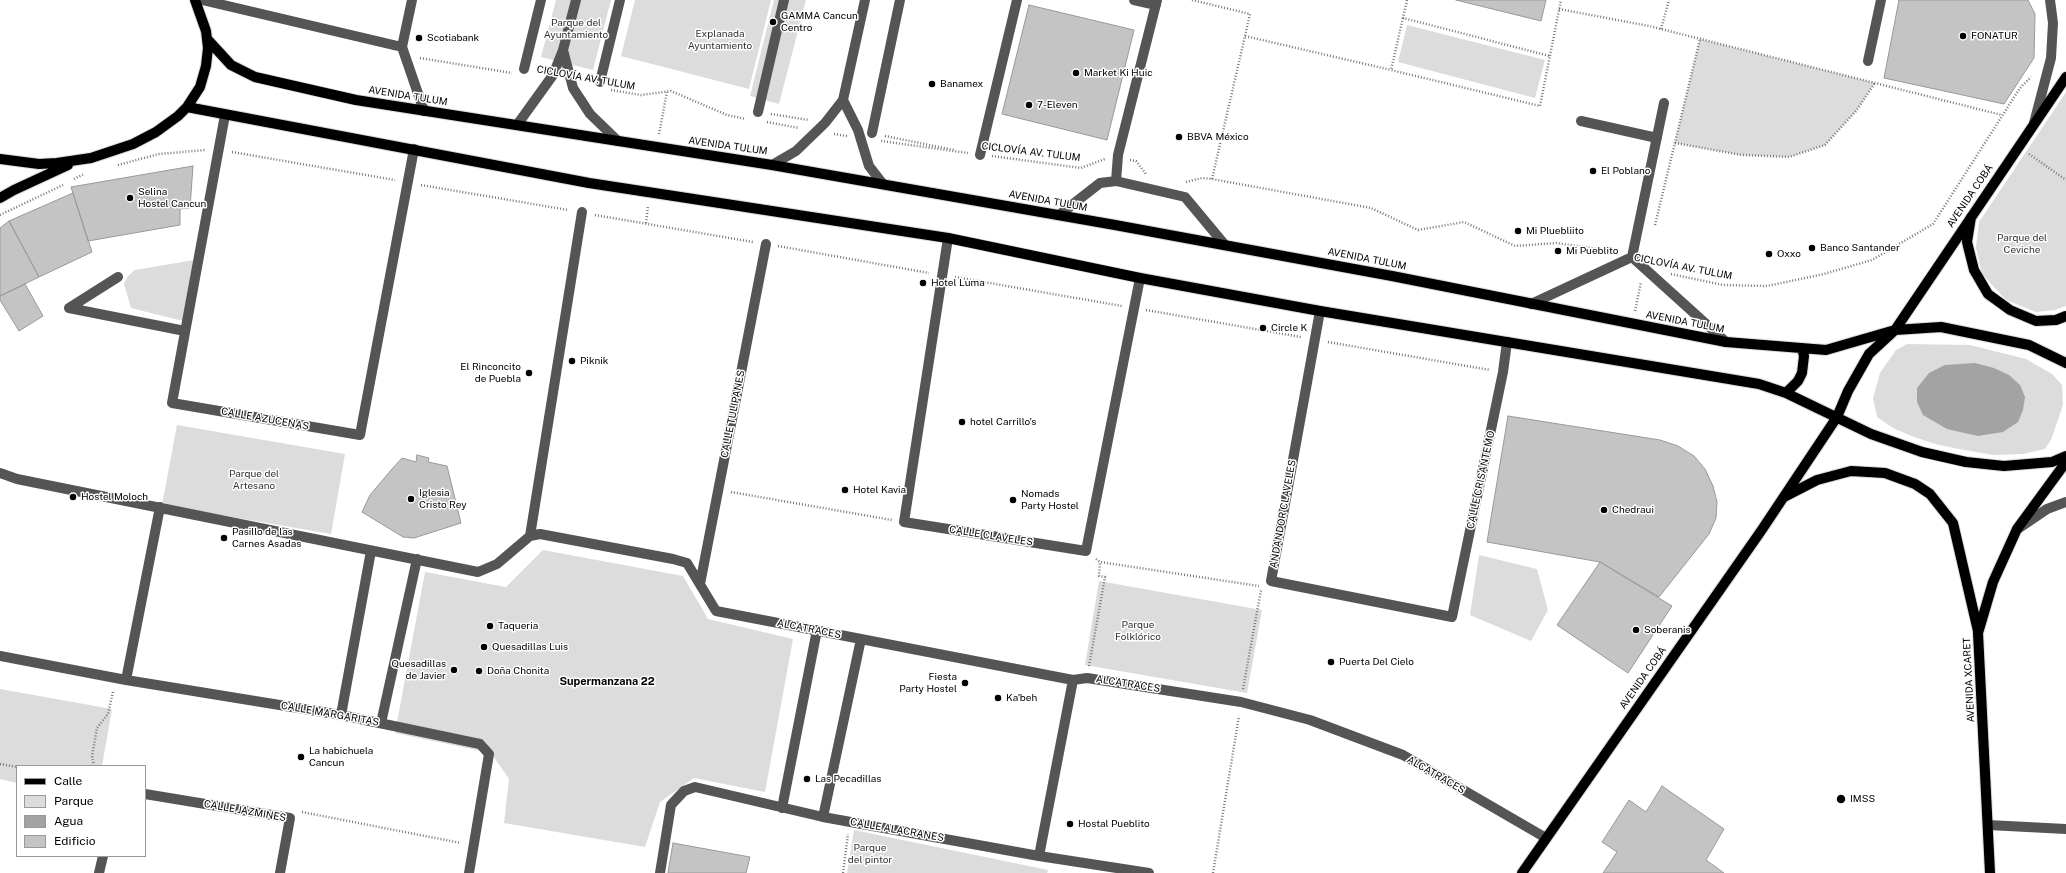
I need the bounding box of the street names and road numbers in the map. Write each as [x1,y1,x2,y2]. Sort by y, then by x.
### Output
street label: CICLOVÍA AV. TULUM [536,63,636,93]
street label: AVENIDA TULUM [368,84,448,108]
street label: AVENIDA TULUM [688,135,768,157]
street label: CICLOVÍA AV. TULUM [981,140,1081,164]
street label: AVENIDA COBÁ [1944,162,1996,230]
street label: AVENIDA TULUM [1008,188,1088,214]
street label: AVENIDA TULUM [1327,245,1407,273]
street label: CICLOVÍA AV. TULUM [1633,252,1733,282]
street label: AVENIDA TULUM [1645,308,1725,336]
street label: CALLE TULIPANES [719,369,747,459]
street label: CALLE AZUCENAS [220,405,310,433]
street label: CALLE CRISANTEMO [1465,430,1497,530]
street label: ANDANDOR CLAVELES [1268,459,1298,569]
street label: CALLE CLAVELES [948,523,1034,549]
street label: ALCATRACES [776,617,842,641]
street label: AVENIDA XCARET [1961,637,1977,723]
street label: AVENIDA COBÁ [1617,644,1669,712]
street label: ALCATRACES [1095,673,1161,695]
street label: CALLE MARGARITAS [280,699,380,729]
street label: ALCATRACES [1405,754,1467,796]
street label: CALLE JAZMINES [203,798,287,824]
street label: CALLE ALACRANES [849,816,945,844]

